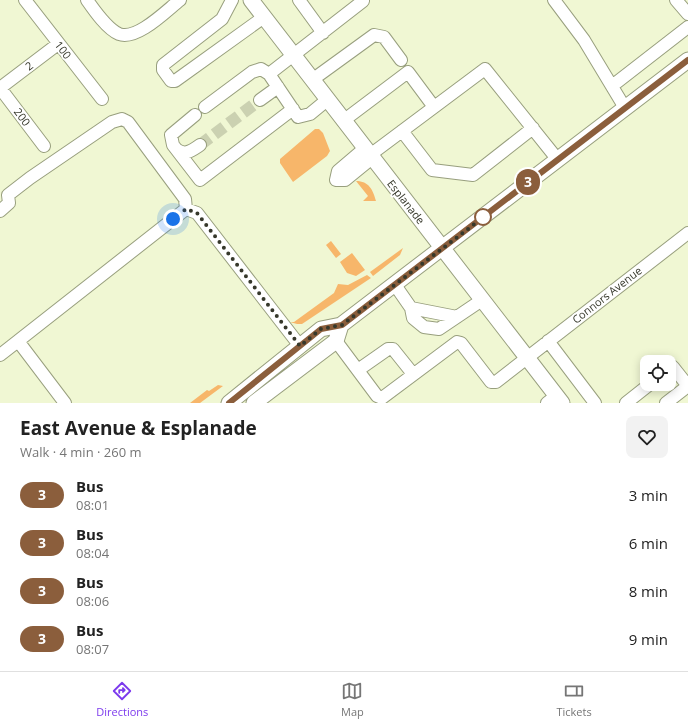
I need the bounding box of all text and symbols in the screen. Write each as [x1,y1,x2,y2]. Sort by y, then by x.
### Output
street label: 100 [52,38,75,62]
street label: 2 [22,58,36,73]
street label: 200 [11,105,34,129]
line badge: 3 [515,169,541,195]
text: 3 [524,172,532,191]
street label: Esplanade [384,176,429,227]
unlabelled marker [474,208,492,226]
your location [163,209,183,229]
street label: Connors Avenue [569,263,645,327]
map controls [640,355,676,391]
button: locate [640,355,676,391]
text: East Avenue & Esplanade [20,415,257,441]
button: heart [626,416,668,458]
text: Walk · 4 min · 260 m [20,443,142,461]
text: Bus [76,476,103,496]
text: 3 [38,485,46,504]
text: 3 min [629,485,668,505]
text: 08:01 [76,496,109,514]
text: Bus [76,524,103,544]
text: 3 [38,533,46,552]
text: 6 min [629,533,668,553]
text: 08:04 [76,544,109,562]
text: Bus [76,572,103,592]
text: 3 [38,581,46,600]
text: 8 min [629,581,668,601]
text: 08:06 [76,592,109,610]
text: Bus [76,620,103,640]
text: 3 [38,629,46,648]
text: 9 min [629,629,668,649]
text: 08:07 [76,640,109,658]
tab: Directions [96,680,148,719]
tab: Map [341,680,364,719]
tab: Tickets [556,680,592,719]

